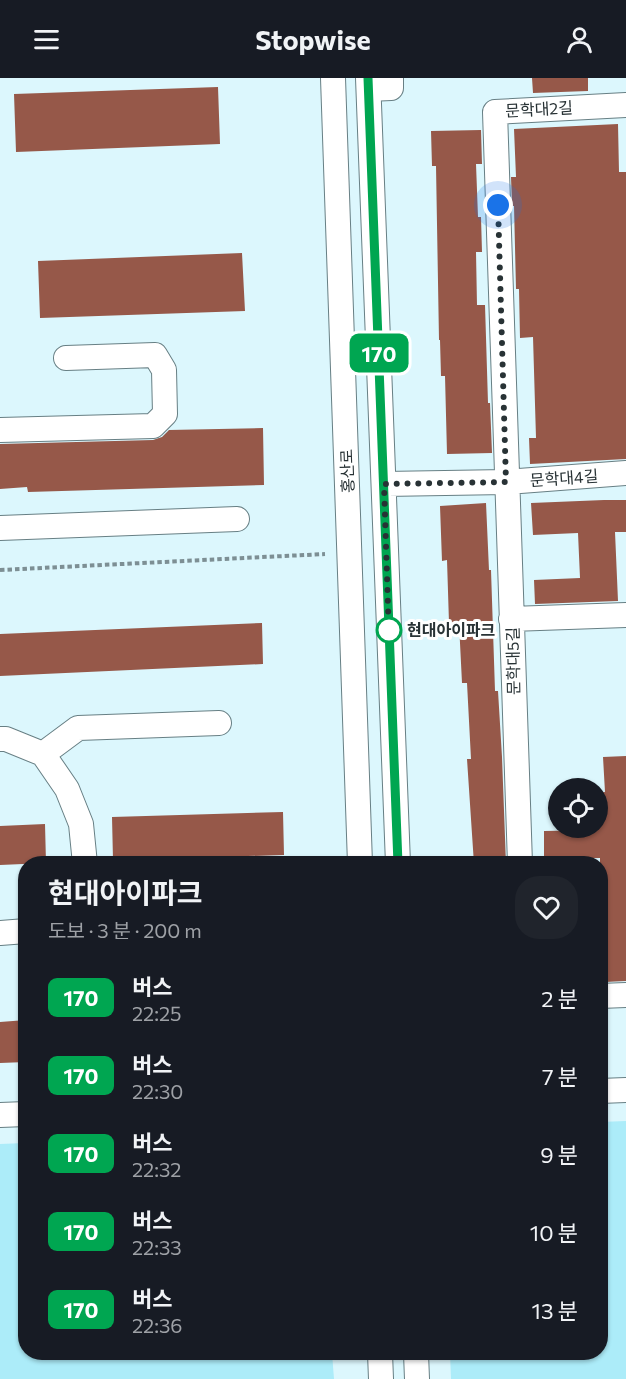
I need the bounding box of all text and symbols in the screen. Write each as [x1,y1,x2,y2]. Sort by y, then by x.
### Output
icon: menu [30,23,63,56]
text: Stopwise [255,23,371,56]
icon: person [563,23,596,56]
street label: 문학대2길 [505,97,573,120]
your location [483,190,513,220]
line badge: 170 [344,334,413,372]
text: 170 [362,341,396,366]
street label: 홍산로 [336,448,357,493]
street label: 문학대4길 [529,466,599,489]
marker: 현대아이파크 [376,617,402,643]
place label: 현대아이파크 [407,620,496,639]
street label: 문학대5길 [502,627,523,695]
map controls [548,778,608,838]
button: locate [548,778,608,838]
text: 현대아이파크 [48,875,203,909]
button: heart [515,876,578,939]
text: 도보 · 3 분 · 200 m [48,918,202,942]
text: 버스 [132,973,172,1000]
text: 170 [64,985,98,1010]
text: 2 분 [541,985,578,1012]
text: 22:25 [132,1001,181,1025]
text: 버스 [132,1051,172,1078]
text: 170 [64,1063,98,1088]
text: 7 분 [542,1063,578,1090]
text: 22:30 [132,1079,183,1103]
text: 버스 [132,1129,172,1156]
text: 170 [64,1141,98,1166]
text: 9 분 [540,1141,578,1168]
text: 22:32 [132,1157,181,1181]
text: 버스 [132,1207,172,1234]
text: 170 [64,1219,98,1244]
text: 10 분 [530,1219,578,1246]
text: 22:33 [132,1235,182,1259]
text: 버스 [132,1285,172,1312]
text: 170 [64,1297,98,1322]
text: 13 분 [532,1297,578,1324]
text: 22:36 [132,1313,182,1337]

